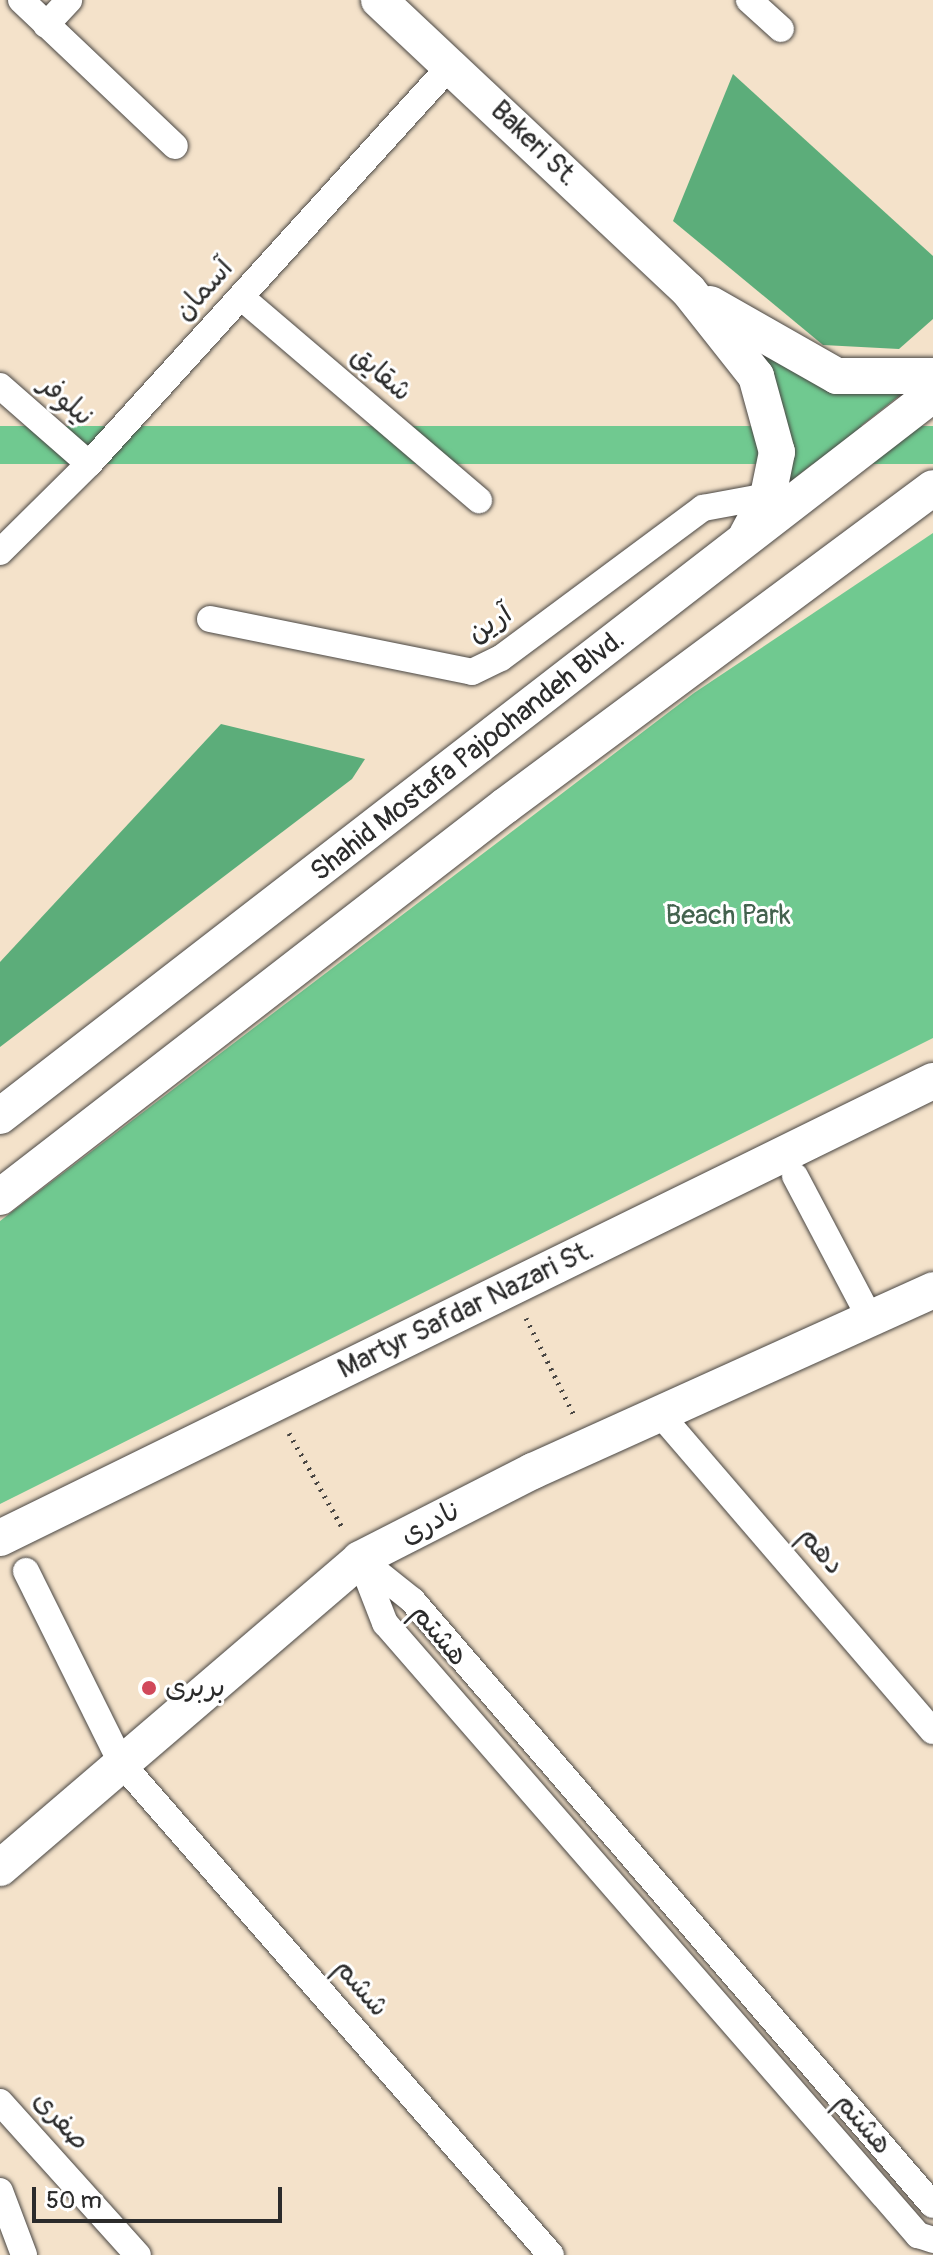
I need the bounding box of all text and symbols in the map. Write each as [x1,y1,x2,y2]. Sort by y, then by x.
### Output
street label: Bakeri St. [483,94,585,194]
street label: آسمان [167,252,241,328]
street label: شقایق [344,339,418,409]
street label: نیلوفر [32,368,100,434]
street label: آرین [462,597,518,651]
street label: Shahid Mostafa Pajoohandeh Blvd. [304,623,632,889]
park label: Beach Park [665,899,791,933]
street label: Martyr Safdar Nazari St. [333,1233,599,1387]
street label: نادری [395,1494,467,1552]
street label: دهم [791,1520,851,1582]
street label: هشتم [403,1597,475,1673]
place label: بربری [165,1671,225,1705]
marker: بربری [140,1679,158,1697]
street label: ششم [327,1952,395,2024]
street label: صفری [25,2084,97,2158]
street label: هشتم [827,2086,899,2162]
scale bar [36,2171,286,2221]
text: 50 m [46,2186,102,2215]

